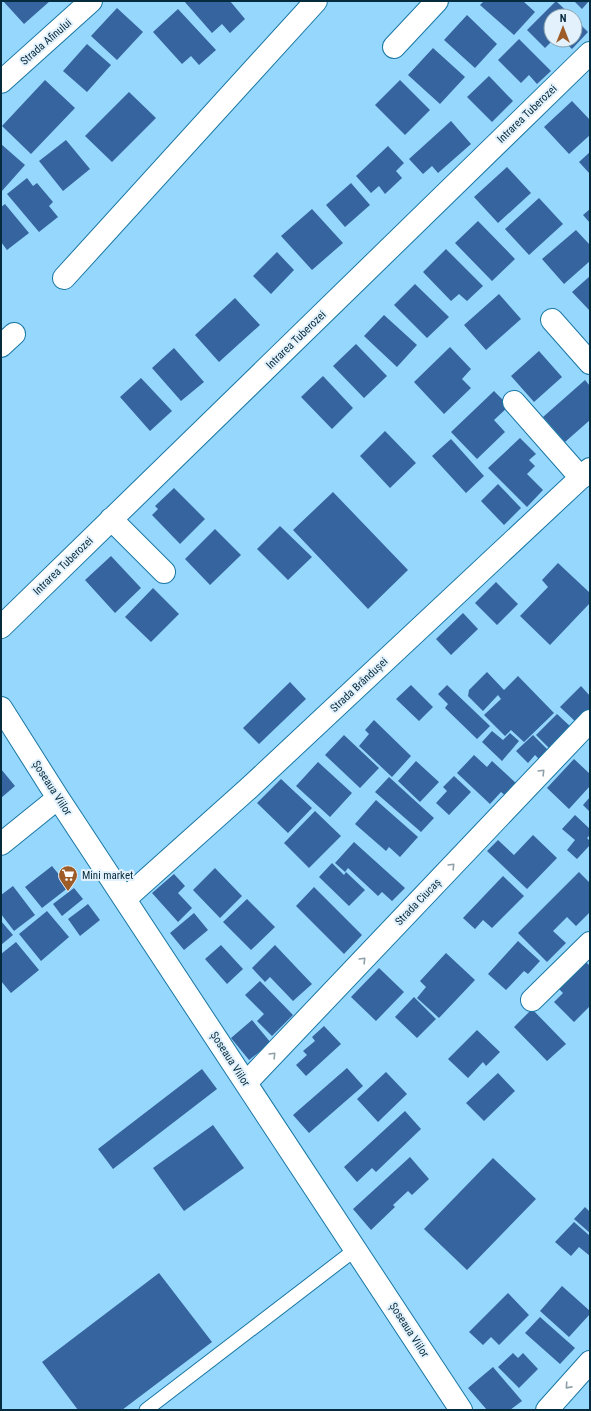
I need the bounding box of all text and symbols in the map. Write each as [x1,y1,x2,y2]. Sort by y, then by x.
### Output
north arrow [543,8,583,48]
text: N [560,12,567,25]
street label: Strada Afinului [18,16,74,68]
street label: Intrarea Tuberozei [494,82,560,146]
street label: Intrarea Tuberozei [263,308,329,372]
street label: Intrarea Tuberozei [30,534,96,598]
street label: Strada Brândușei [328,655,390,715]
street label: Șoseaua Viilor [30,758,75,818]
one-way arrow [537,769,545,777]
one-way arrow [447,863,455,871]
supermarket icon: Mini market [57,864,79,892]
place label: Mini market [82,869,133,882]
street label: Strada Ciucaș [392,876,444,928]
one-way arrow [358,957,365,965]
street label: Șoseaua Viilor [208,1029,253,1089]
one-way arrow [268,1052,276,1060]
street label: Șoseaua Viilor [387,1300,432,1360]
one-way arrow [566,1381,573,1389]

